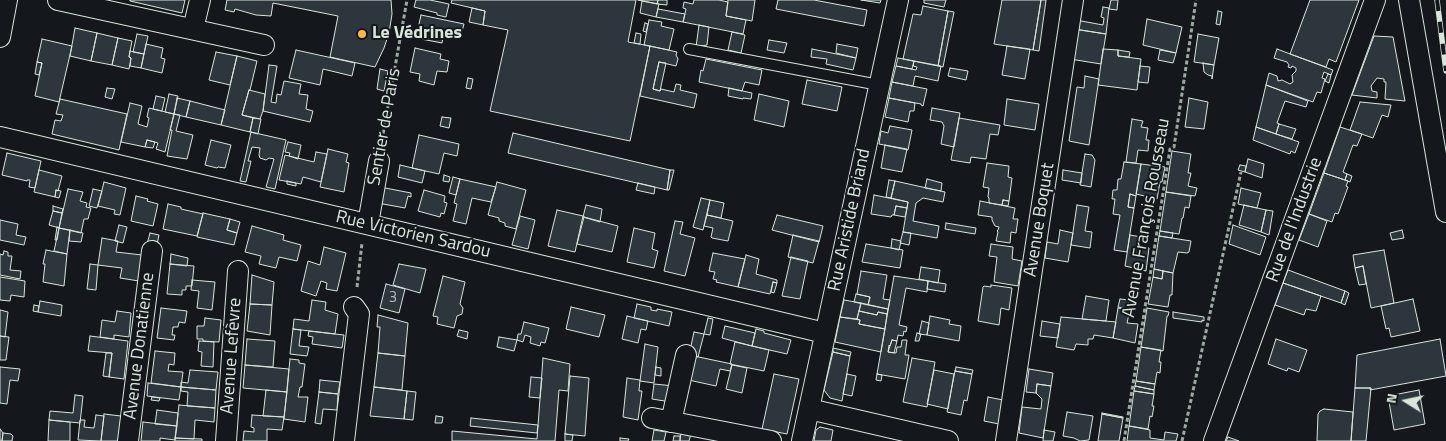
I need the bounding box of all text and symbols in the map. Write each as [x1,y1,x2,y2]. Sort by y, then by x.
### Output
place label: Le Védrines [372,23,462,45]
marker: Le Védrines [356,28,368,40]
street label: Sentier de Paris [364,67,406,187]
street label: Avenue François Rousseau [1119,117,1175,319]
street label: Rue Aristide Briand [824,147,876,293]
street label: Rue de l'Industrie [1262,155,1328,285]
street label: Avenue Boquet [1020,161,1060,279]
street label: Rue Victorien Sardou [334,207,492,263]
street label: Avenue Donatienne [120,271,160,421]
house number: 3 [389,289,397,307]
street label: Avenue Lefèvre [217,297,247,415]
north arrow [1381,376,1431,426]
text: N [1380,392,1402,405]

